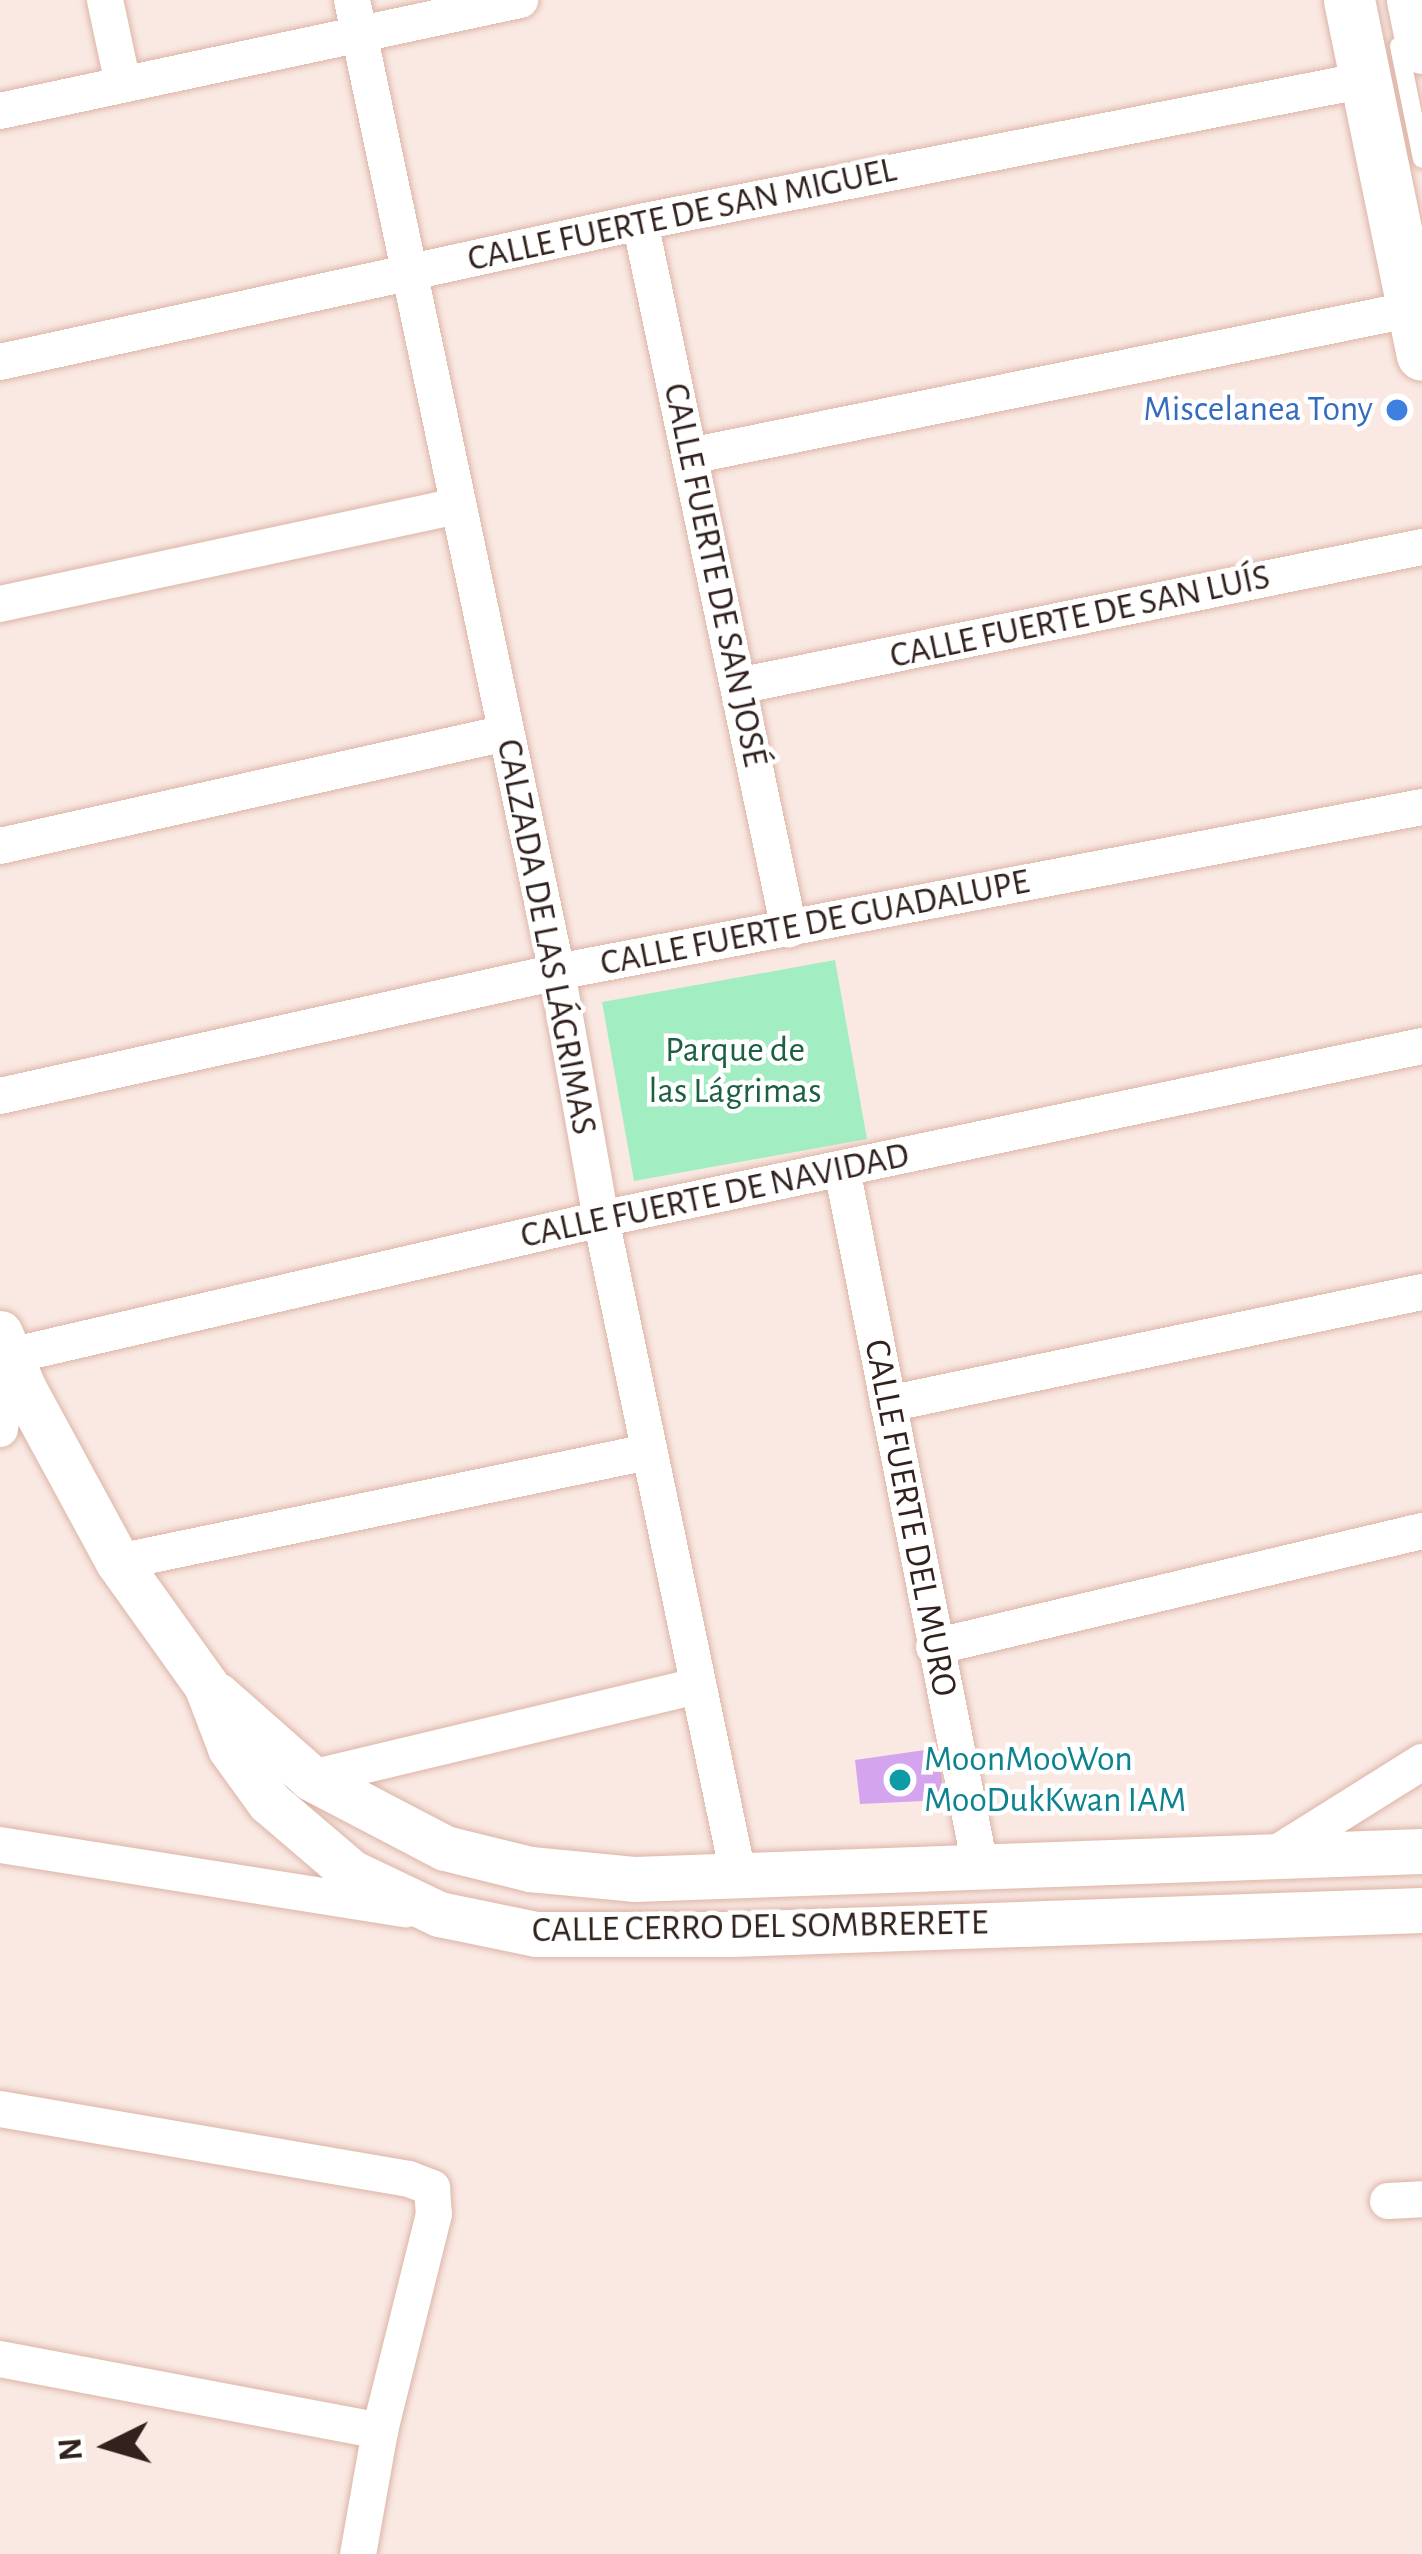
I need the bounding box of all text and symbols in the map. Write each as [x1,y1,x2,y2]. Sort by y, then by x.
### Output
street label: CALLE FUERTE DE SAN MIGUEL [464,148,900,282]
street label: CALLE FUERTE DE SAN JOSÉ [653,380,777,770]
place label: Miscelanea Tony [1143,388,1373,432]
marker: Miscelanea Tony [1384,397,1410,423]
street label: CALLE FUERTE DE SAN LUÍS [886,556,1274,678]
street label: CALZADA DE LAS LÁGRIMAS [486,736,606,1138]
street label: CALLE FUERTE DE GUADALUPE [597,860,1033,986]
park label: Parque de las Lágrimas [648,1028,822,1113]
street label: CALLE FUERTE DE NAVIDAD [517,1134,913,1258]
street label: CALLE FUERTE DEL MURO [854,1336,966,1700]
place label: MoonMooWon MooDukKwan IAM [924,1737,1186,1822]
marker: MoonMooWon MooDukKwan IAM [887,1767,913,1793]
street label: CALLE CERRO DEL SOMBRERETE [532,1901,988,1953]
north arrow [48,2386,168,2506]
text: N [54,2436,89,2462]

